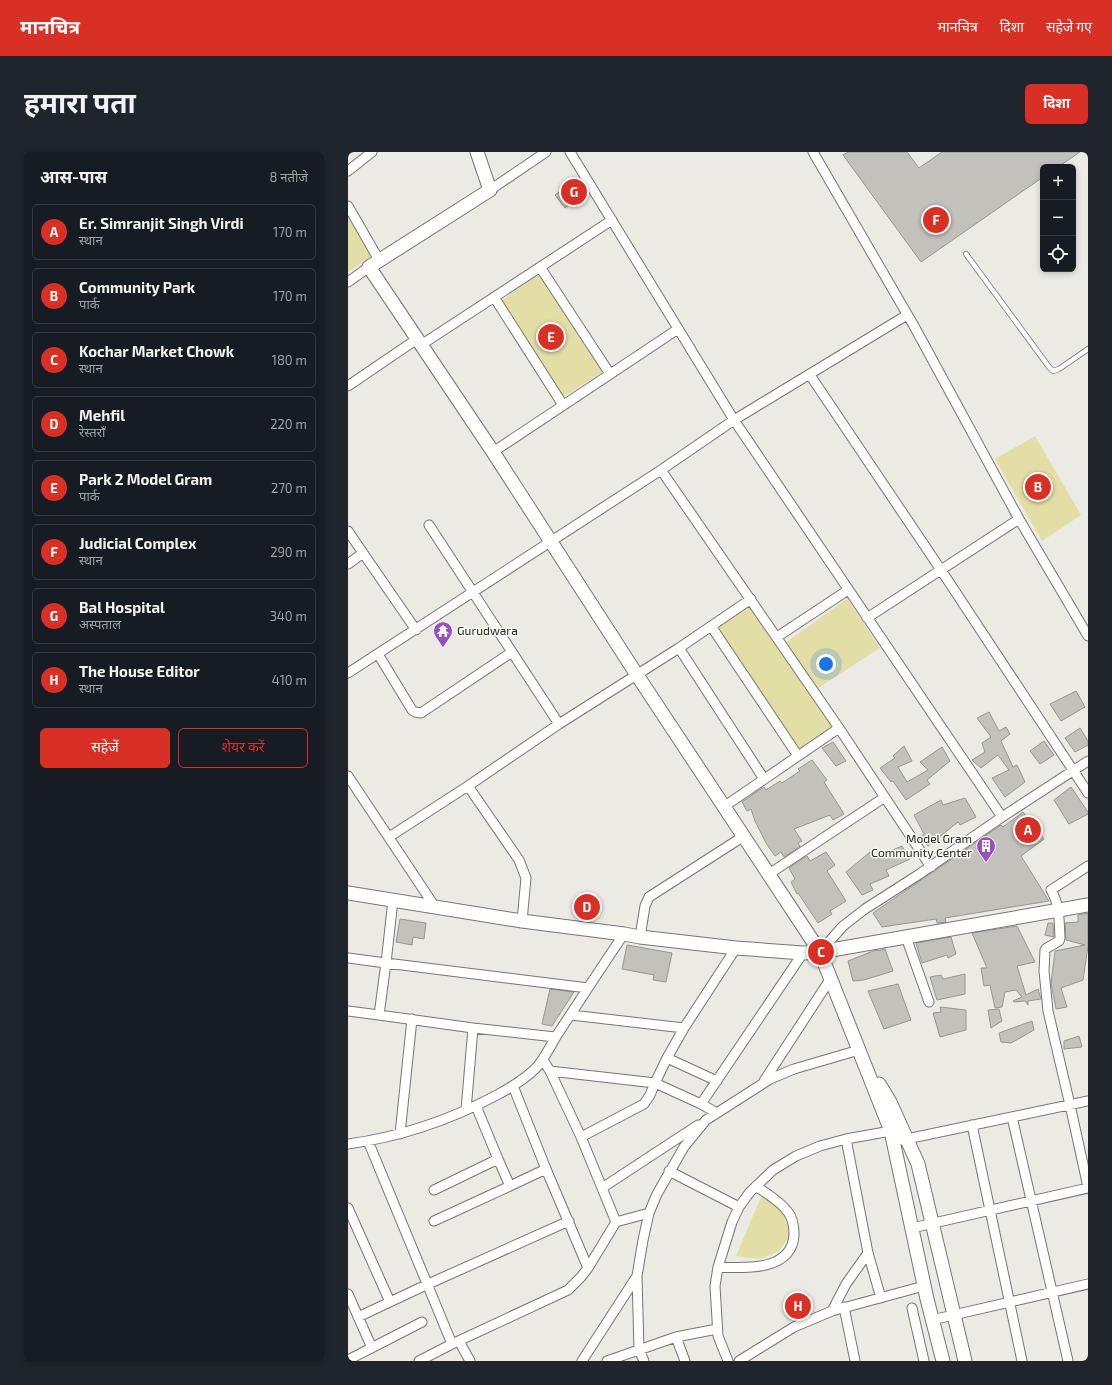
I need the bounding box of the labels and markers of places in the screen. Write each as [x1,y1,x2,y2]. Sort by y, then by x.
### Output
pin: G [561,177,587,207]
pin: F [923,205,949,235]
pin: E [538,322,564,352]
pin: B [1025,472,1051,502]
temple icon: Gurudwara [432,620,454,648]
place label: Gurudwara [457,623,518,637]
pin: A [1015,815,1041,845]
place label: Model Gram Community Center [871,831,972,859]
building icon: Model Gram Community Center [975,835,997,863]
pin: D [574,892,600,922]
pin: C [808,937,834,967]
pin: H [785,1291,811,1321]

